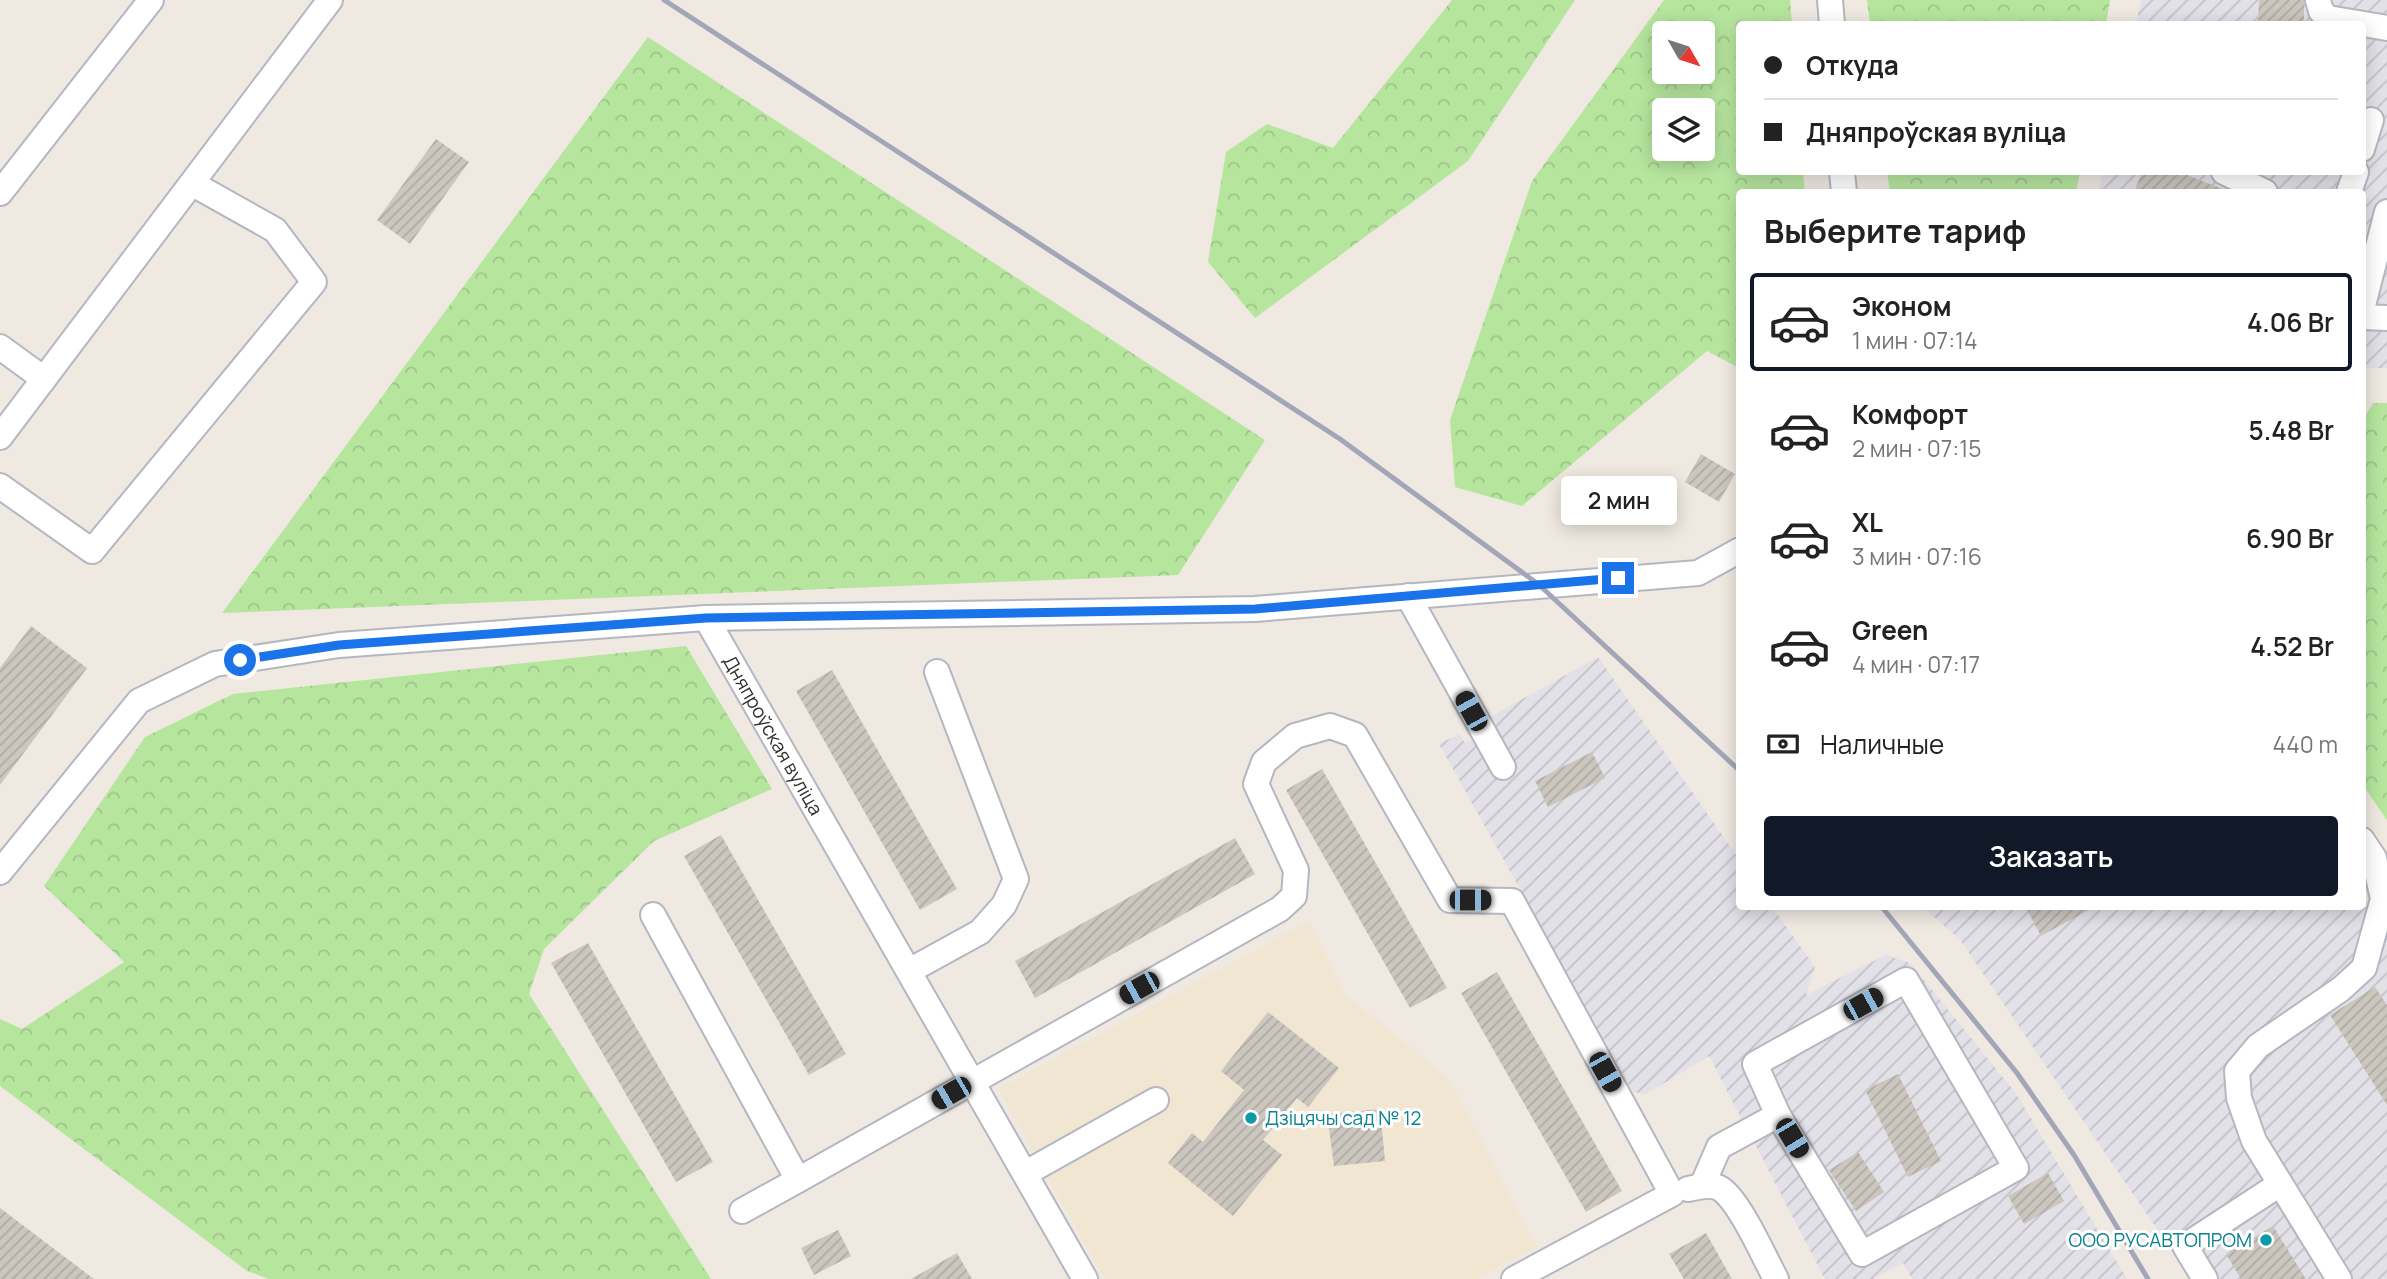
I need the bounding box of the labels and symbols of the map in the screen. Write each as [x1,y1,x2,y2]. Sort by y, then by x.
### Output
north arrow [1652,21,1715,84]
callout: 2 мин [1560,476,1676,526]
route end [1602,562,1634,594]
route start [224,644,256,676]
street label: Дняпроўская вуліца [717,650,829,820]
car [1452,688,1491,734]
car [1450,890,1492,911]
car [1116,969,1163,1007]
car [1840,985,1887,1023]
car [1586,1049,1625,1095]
car [928,1073,975,1113]
place label: Дзіцячы сад № 12 [1265,1105,1421,1131]
marker: Дзіцячы сад № 12 [1243,1110,1259,1126]
car [1773,1115,1812,1161]
place label: ООО РУСАВТОПРОМ [2068,1227,2252,1253]
marker: ООО РУСАВТОПРОМ [2258,1232,2274,1248]

